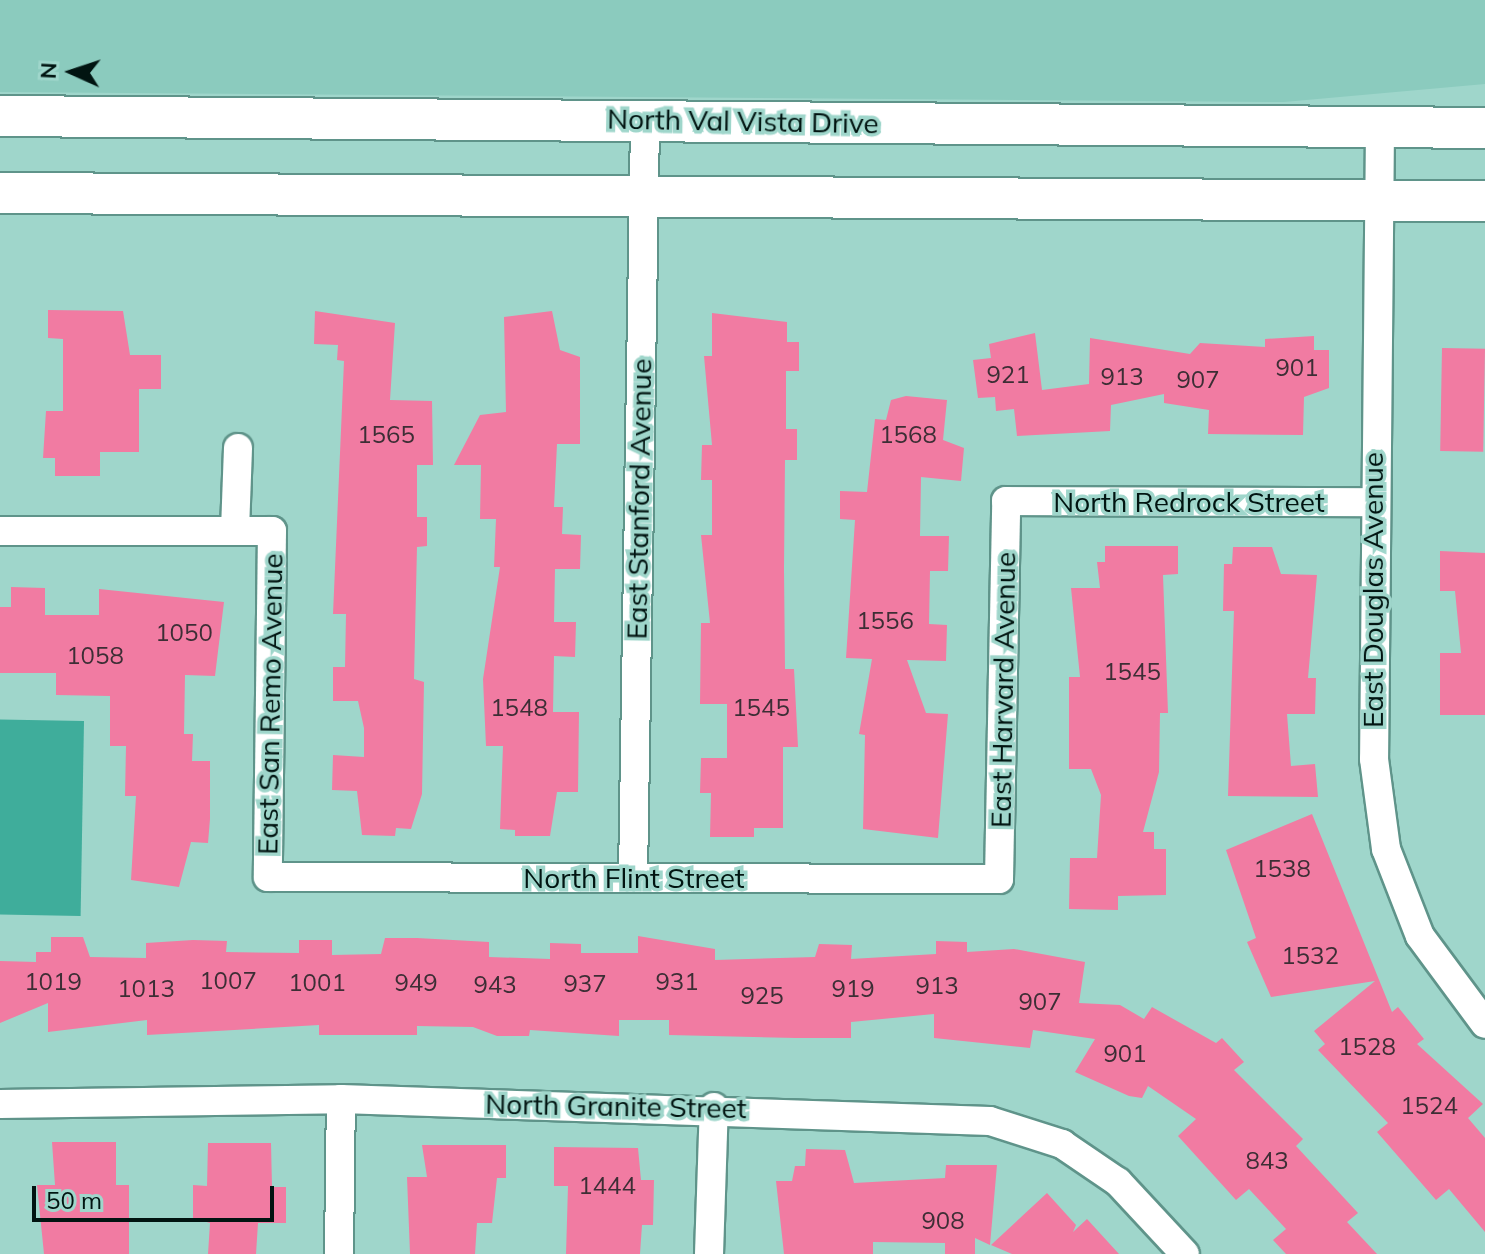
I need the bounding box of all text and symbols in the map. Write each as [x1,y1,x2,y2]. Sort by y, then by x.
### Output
north arrow [32,32,112,112]
text: N [34,62,62,80]
street label: North Val Vista Drive [607,102,879,140]
house number: 901 [1275,354,1319,382]
street label: East Stanford Avenue [620,358,658,640]
house number: 921 [986,361,1030,389]
house number: 913 [1100,363,1144,391]
house number: 907 [1176,366,1220,394]
house number: 1565 [357,421,415,449]
house number: 1568 [879,421,937,449]
street label: East Douglas Avenue [1356,452,1390,728]
street label: North Redrock Street [1053,485,1325,519]
street label: East Harvard Avenue [984,552,1022,828]
street label: East San Remo Avenue [251,553,289,855]
house number: 1556 [856,607,914,635]
house number: 1050 [155,619,213,647]
house number: 1058 [66,642,124,670]
house number: 1545 [1103,658,1161,686]
house number: 1548 [490,694,548,722]
house number: 1545 [732,694,790,722]
house number: 1538 [1253,855,1311,883]
street label: North Flint Street [523,861,745,895]
house number: 1532 [1281,942,1339,970]
house number: 1007 [199,967,257,995]
house number: 1019 [24,968,82,996]
house number: 931 [655,968,699,996]
house number: 1001 [288,969,346,997]
house number: 949 [394,969,438,997]
house number: 937 [563,970,607,998]
house number: 943 [473,971,517,999]
house number: 913 [915,972,959,1000]
house number: 1013 [117,975,175,1003]
house number: 919 [831,975,875,1003]
house number: 925 [740,982,784,1010]
house number: 907 [1018,988,1062,1016]
house number: 1528 [1338,1033,1396,1061]
house number: 901 [1103,1040,1147,1068]
street label: North Granite Street [485,1087,747,1125]
house number: 1524 [1400,1092,1458,1120]
house number: 843 [1245,1147,1289,1175]
scale bar [36,1170,278,1220]
house number: 1444 [578,1172,636,1200]
text: 50 m [46,1185,102,1215]
house number: 908 [921,1207,965,1235]

